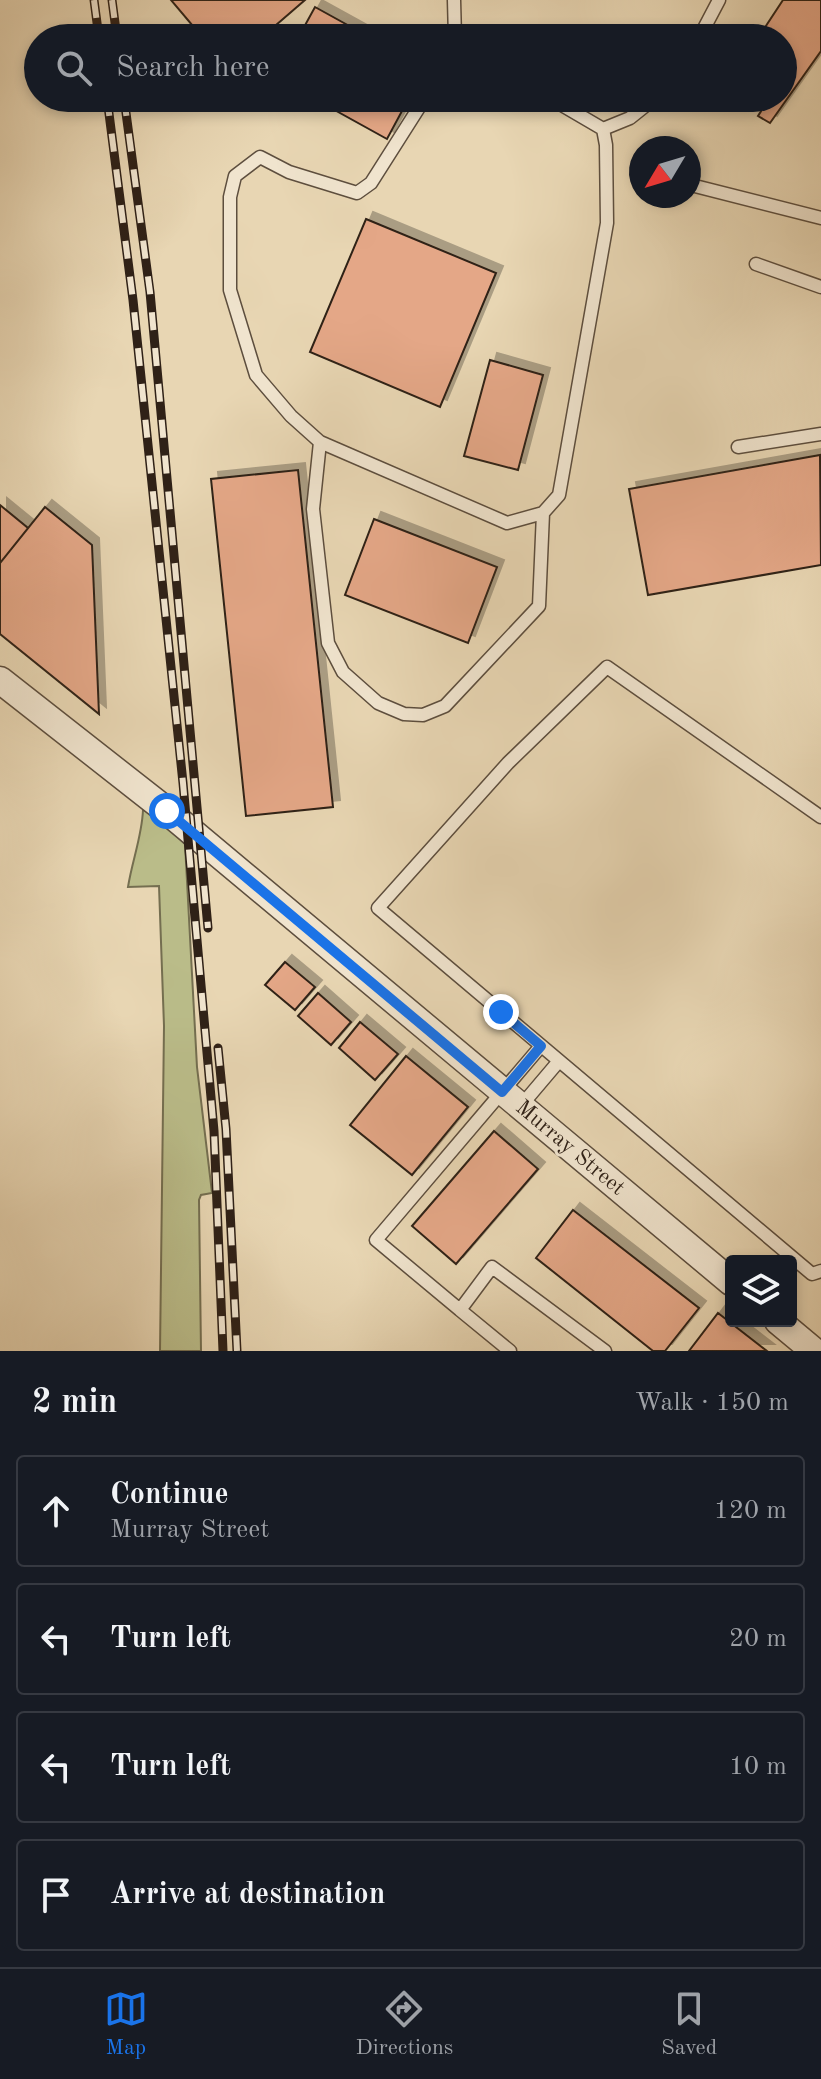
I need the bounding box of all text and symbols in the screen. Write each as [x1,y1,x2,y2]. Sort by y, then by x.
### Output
search box [24,24,797,112]
icon: search [52,46,96,90]
text: Search here [116,53,270,83]
north arrow [629,136,701,208]
route start [149,793,185,829]
route end [483,994,519,1030]
street label: Murray Street [511,1096,629,1200]
map controls [725,1255,797,1327]
button: layers [725,1255,797,1327]
text: 2 min [32,1386,117,1420]
text: Walk · 150 m [635,1390,789,1416]
text: Continue [110,1480,229,1510]
icon: ahead [34,1489,78,1533]
text: 120 m [714,1498,787,1524]
text: Murray Street [110,1517,269,1543]
icon: left [34,1617,78,1661]
text: Turn left [110,1624,231,1654]
text: 20 m [729,1626,787,1652]
icon: left [34,1745,78,1789]
text: Turn left [110,1752,231,1782]
text: 10 m [729,1754,787,1780]
icon: arrive [34,1873,78,1917]
text: Arrive at destination [110,1880,385,1910]
tab: Map [104,1987,148,2062]
tab: Directions [356,1987,453,2062]
tab: Saved [661,1987,717,2062]

